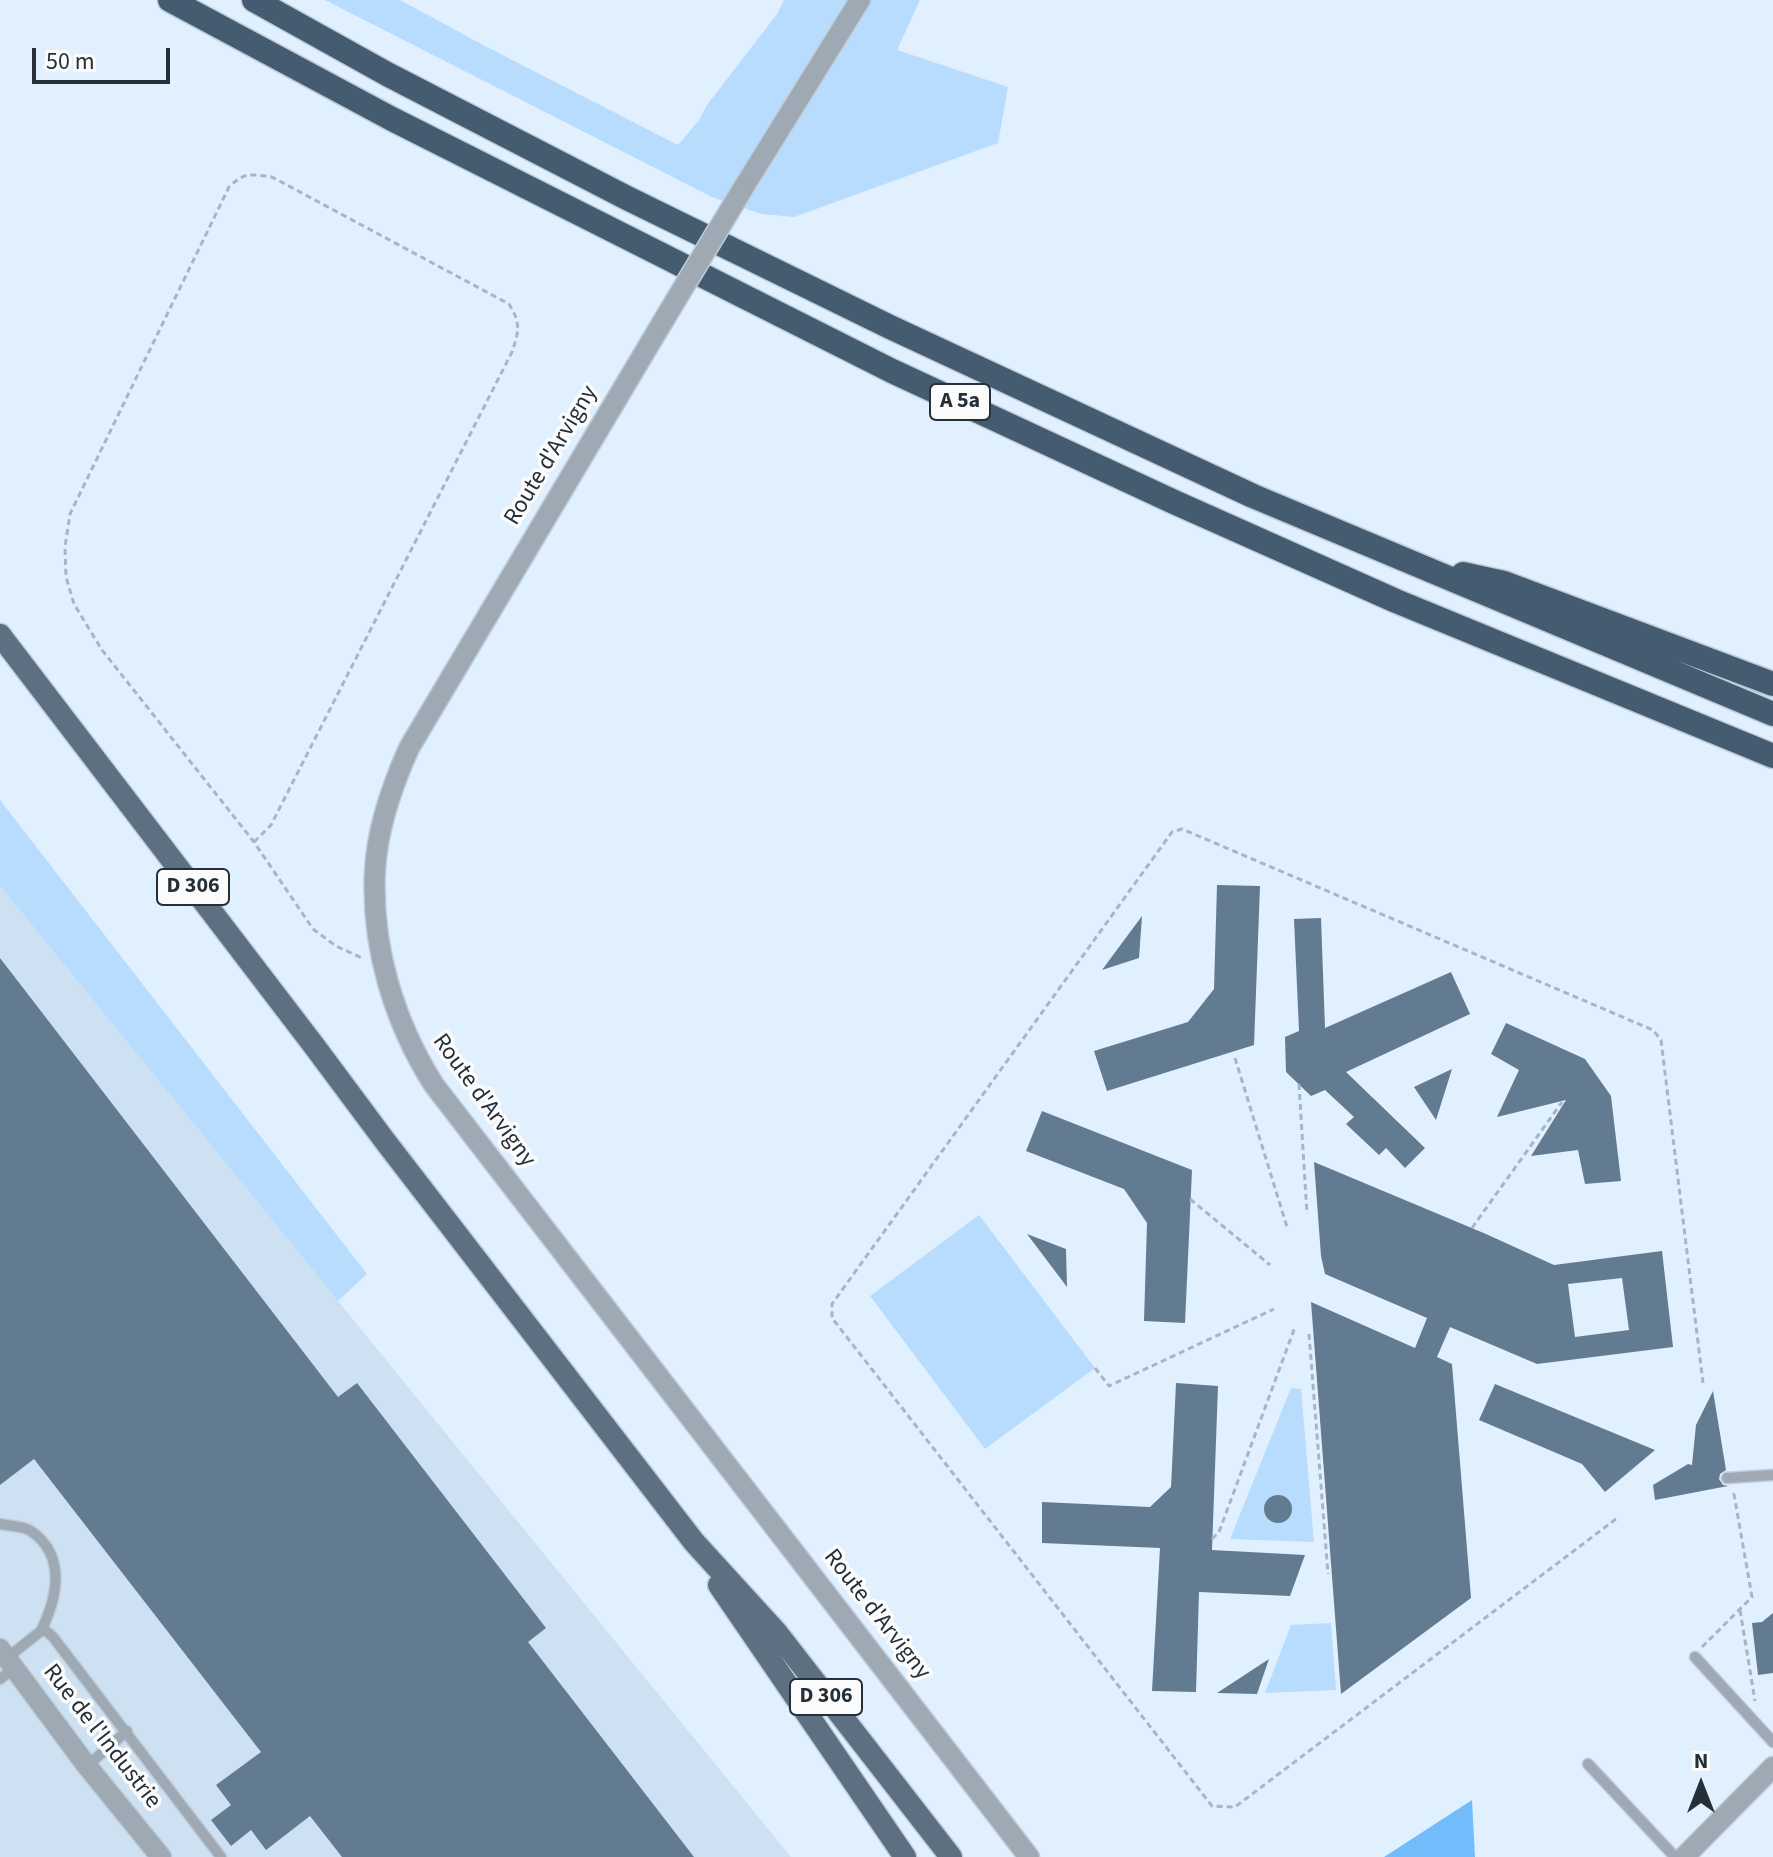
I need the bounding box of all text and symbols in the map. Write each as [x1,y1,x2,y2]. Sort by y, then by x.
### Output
scale bar [36,32,174,82]
text: 50 m [46,44,95,79]
street label: Route d'Arvigny [499,381,605,531]
road number: A 5a [930,384,990,420]
road number: D 306 [157,869,229,905]
street label: Route d'Arvigny [425,1029,541,1173]
street label: Route d'Arvigny [816,1544,936,1686]
street label: Rue de l'Industrie [36,1659,166,1815]
road number: D 306 [790,1679,862,1715]
north arrow [1661,1745,1741,1825]
text: N [1694,1745,1708,1777]

